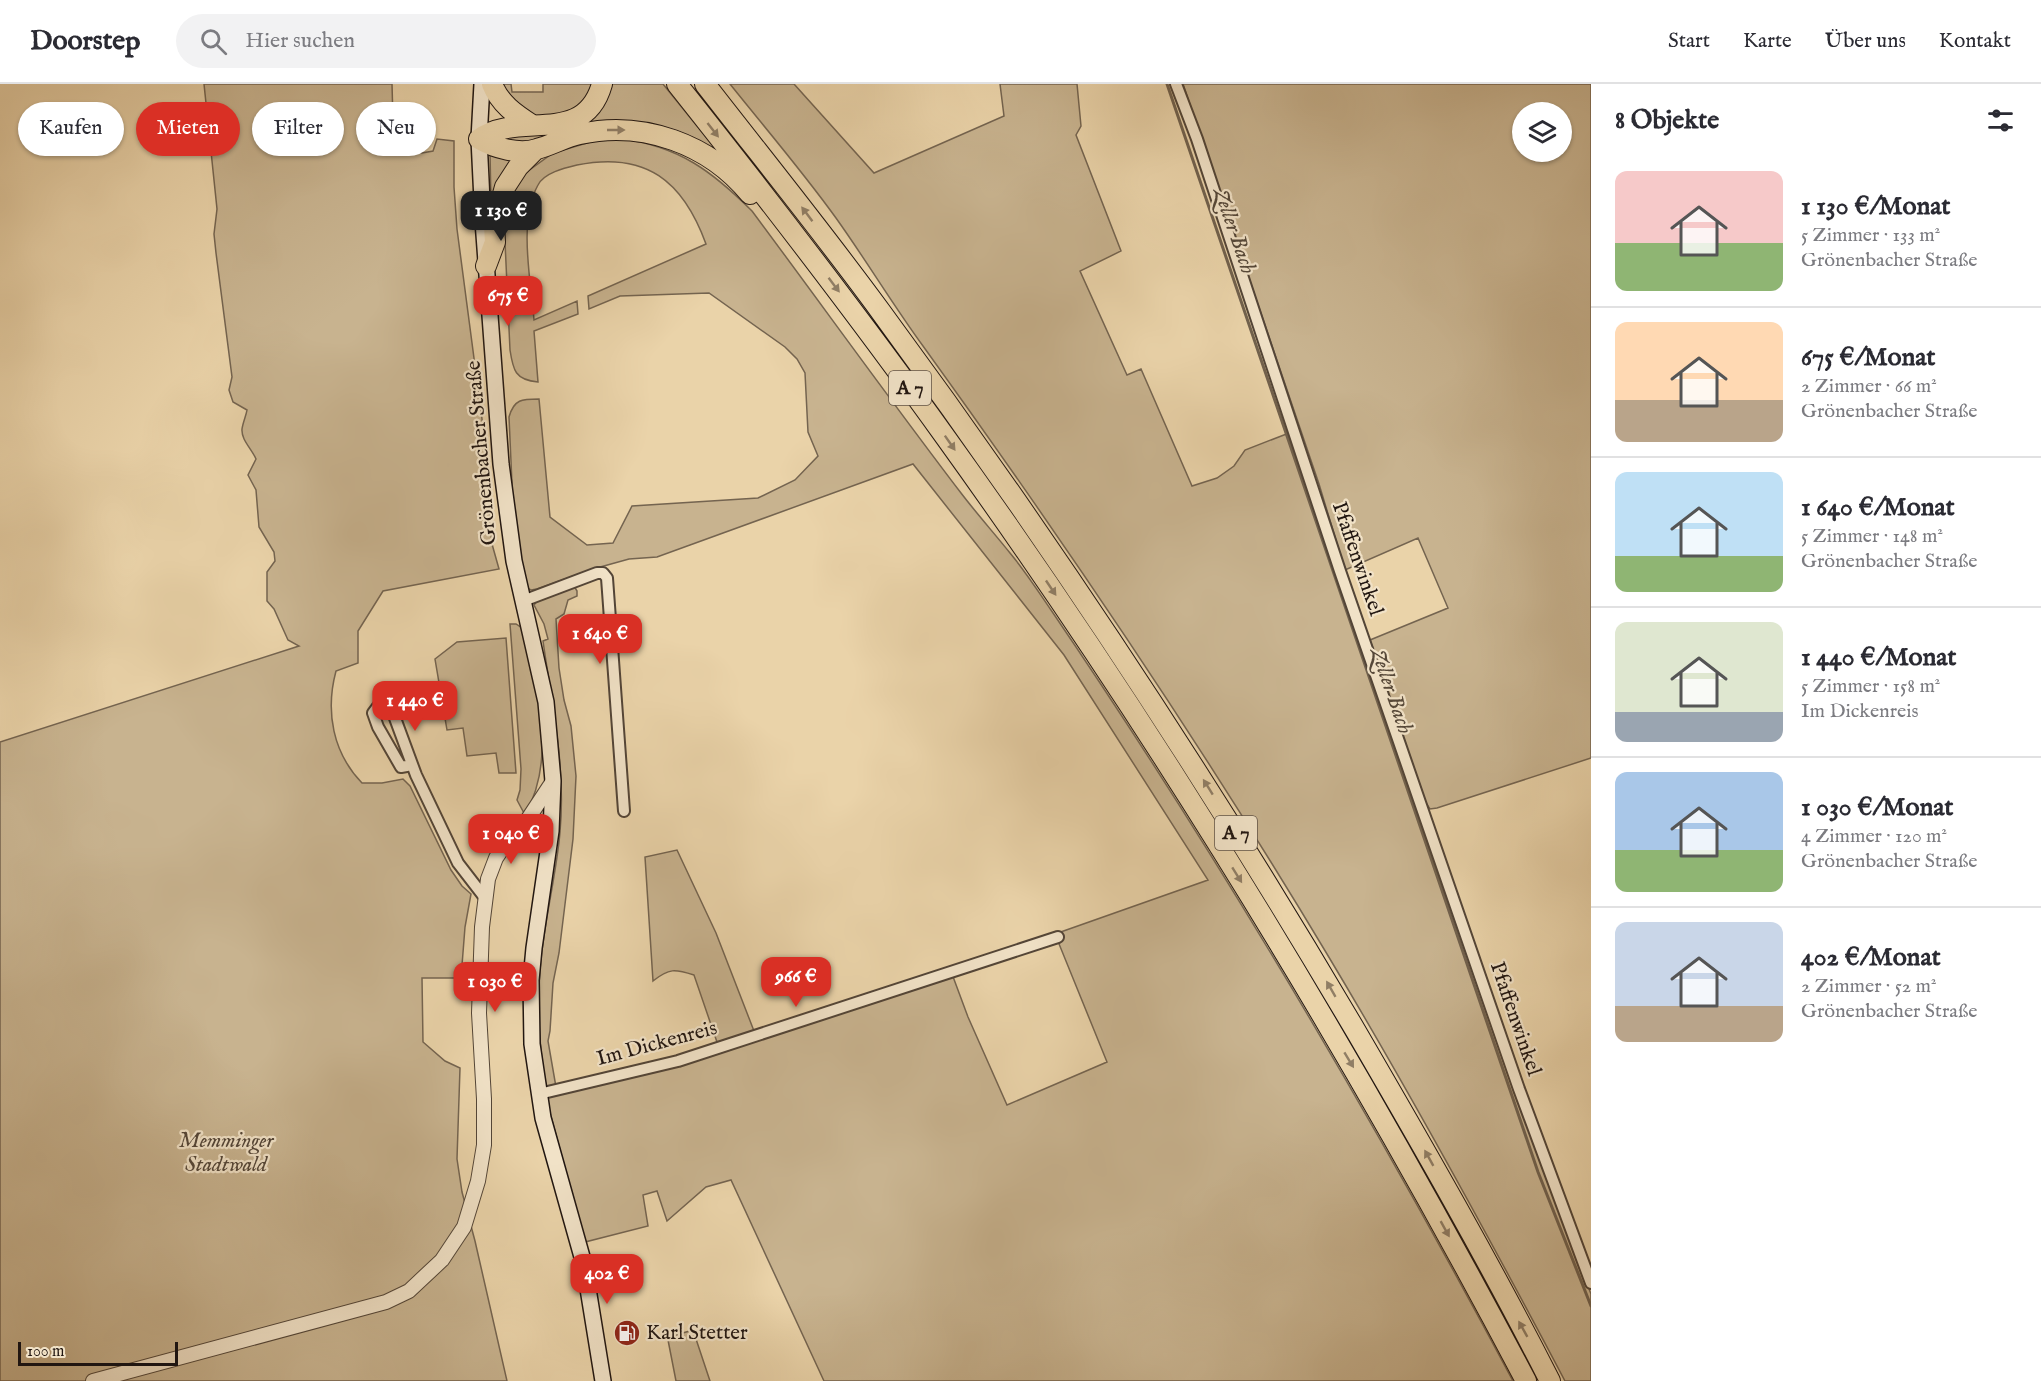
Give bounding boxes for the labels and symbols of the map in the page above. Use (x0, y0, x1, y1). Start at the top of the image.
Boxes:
one-way arrow (707, 122, 720, 138)
one-way arrow (607, 125, 626, 135)
water label: Zeller Bach (1206, 182, 1262, 278)
pin: 1 130 € (446, 191, 556, 242)
one-way arrow (801, 206, 813, 221)
pin: 675 € (466, 276, 550, 327)
one-way arrow (828, 278, 840, 293)
street label: Grönenbacher Straße (460, 359, 504, 546)
road number: A 7 (889, 371, 931, 405)
one-way arrow (944, 434, 956, 450)
street label: Pfaffenwinkel (1325, 498, 1389, 620)
one-way arrow (1045, 580, 1057, 596)
pin: 1 640 € (545, 614, 655, 665)
water label: Zeller Bach (1363, 642, 1419, 738)
pin: 1 440 € (360, 681, 470, 732)
one-way arrow (1202, 779, 1213, 795)
pin: 1 040 € (456, 814, 566, 865)
road number: A 7 (1215, 816, 1257, 850)
one-way arrow (1232, 867, 1243, 883)
pin: 966 € (754, 957, 838, 1008)
street label: Pfaffenwinkel (1483, 958, 1547, 1080)
pin: 1 030 € (440, 962, 550, 1013)
one-way arrow (1326, 981, 1337, 997)
street label: Im Dickenreis (594, 1015, 720, 1073)
one-way arrow (1343, 1052, 1354, 1068)
park label: Memminger Stadtwald (179, 1128, 274, 1179)
one-way arrow (1424, 1149, 1434, 1166)
one-way arrow (1440, 1221, 1450, 1238)
pin: 402 € (565, 1254, 649, 1305)
fuel station icon: Karl Stetter (612, 1318, 642, 1348)
place label: Karl Stetter (646, 1320, 748, 1347)
one-way arrow (1518, 1320, 1528, 1337)
scale bar (18, 1339, 178, 1366)

